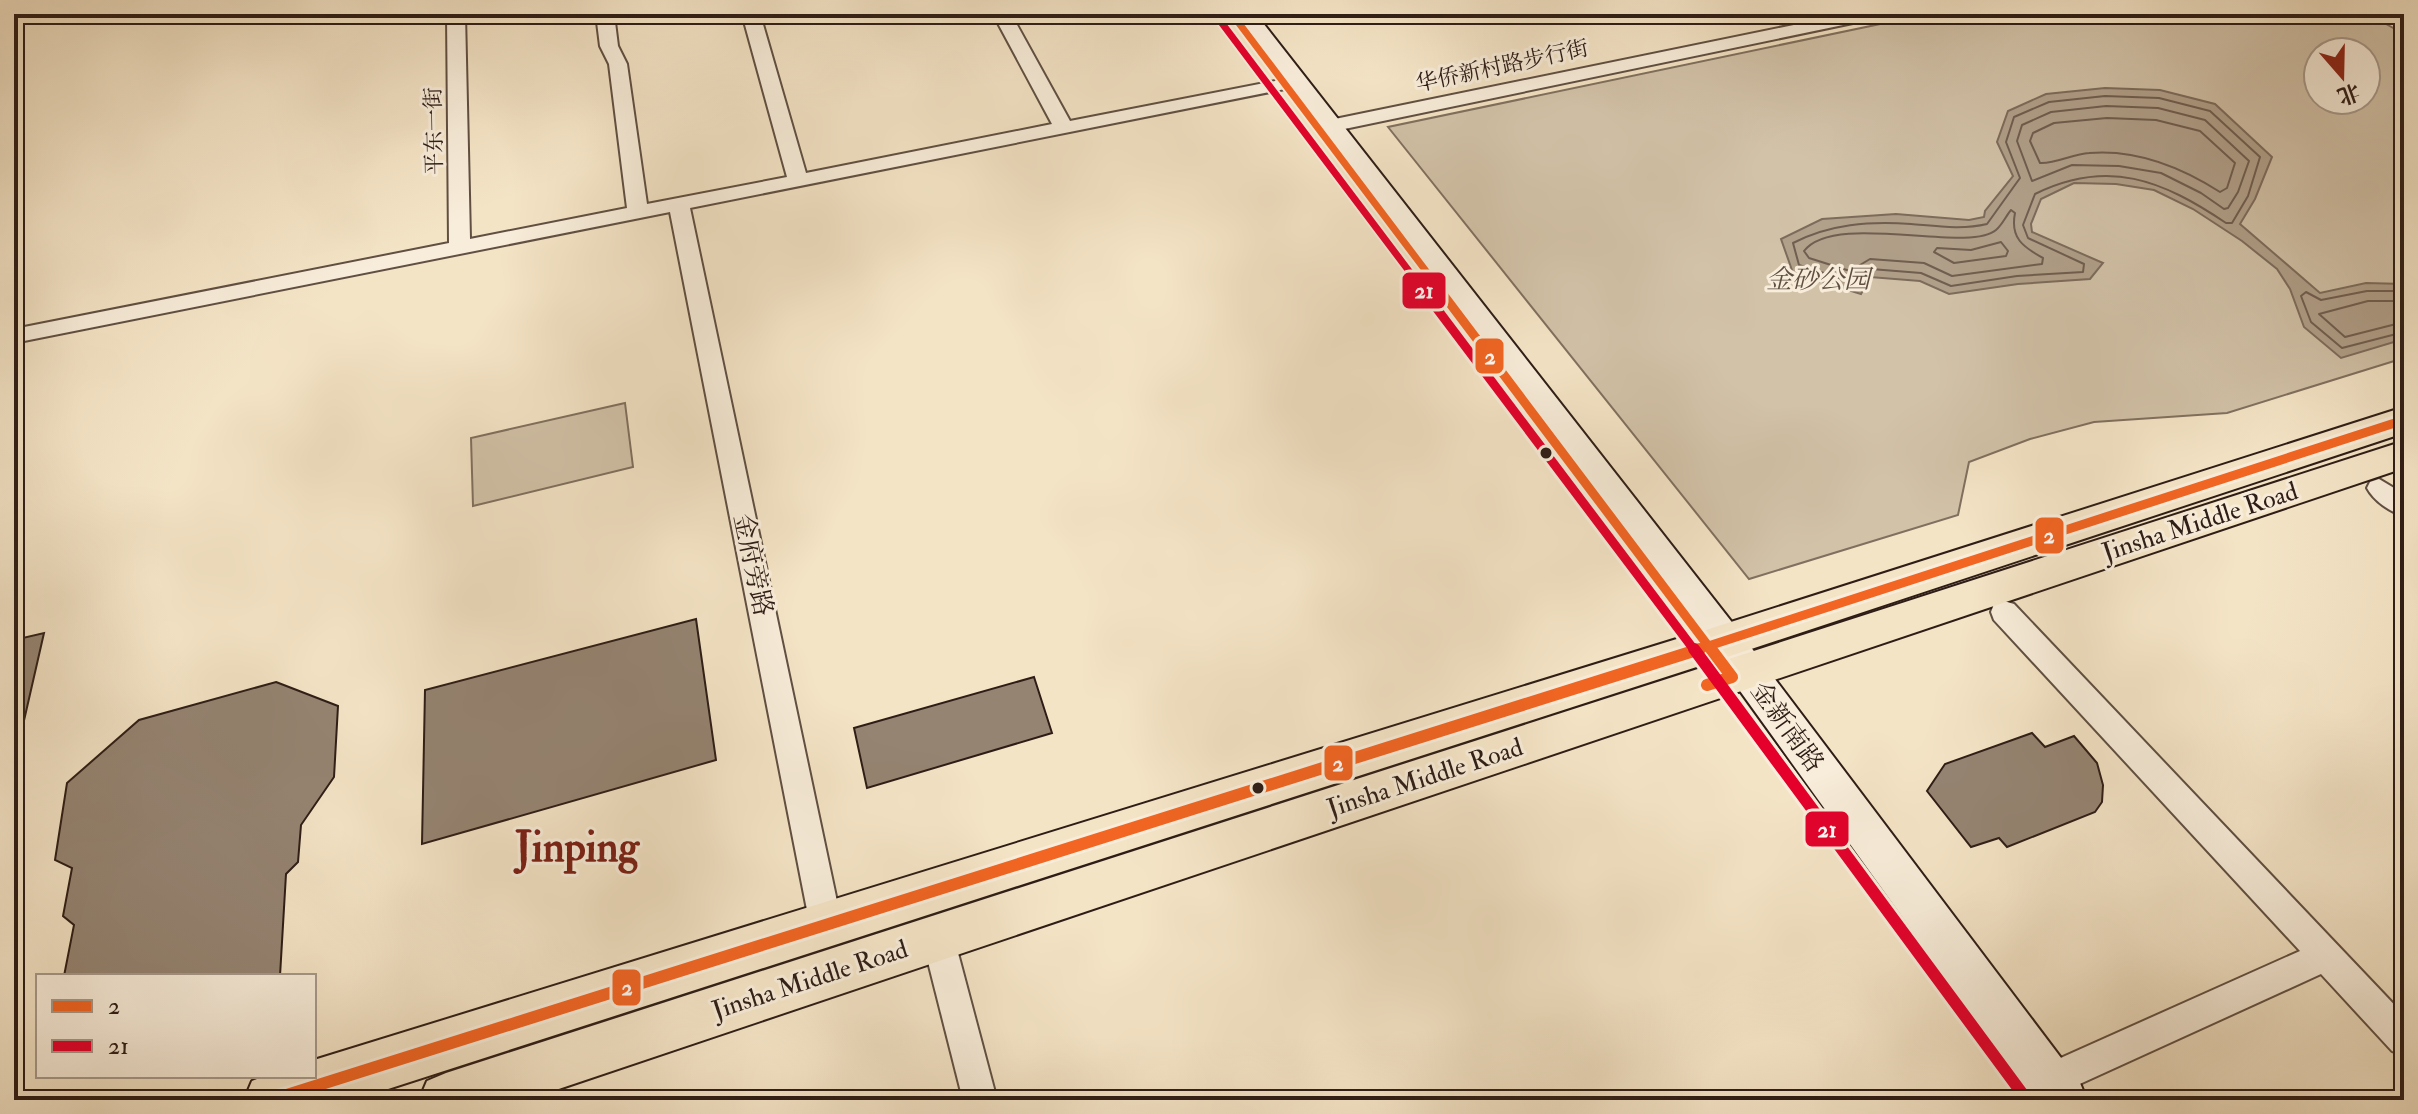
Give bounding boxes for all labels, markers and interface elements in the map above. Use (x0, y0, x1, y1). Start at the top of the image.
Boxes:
street label: 华侨新村路步行街 (1413, 34, 1591, 98)
north arrow (2302, 36, 2382, 116)
text: 北 (2333, 77, 2364, 111)
street label: 平东一街 (419, 87, 449, 175)
park label: 金砂公园 (1766, 264, 1874, 296)
line badge: 21 (1401, 271, 1447, 310)
text: 21 (1414, 277, 1434, 305)
line badge: 2 (1474, 337, 1505, 375)
text: 2 (1484, 343, 1496, 371)
unlabelled marker (1538, 445, 1554, 461)
street label: Jinsha Middle Road (2097, 475, 2302, 569)
street label: 金府旁路 (727, 511, 779, 619)
line badge: 2 (2034, 516, 2065, 555)
text: 2 (2043, 522, 2055, 550)
street label: 金新南路 (1743, 676, 1831, 778)
street label: Jinsha Middle Road (1322, 731, 1527, 825)
line badge: 2 (1323, 744, 1354, 782)
text: 2 (1332, 750, 1344, 778)
unlabelled marker (1250, 780, 1266, 796)
line badge: 21 (1804, 810, 1850, 848)
text: 21 (1817, 816, 1837, 844)
district label: Jinping (513, 822, 640, 874)
street label: Jinsha Middle Road (707, 933, 912, 1027)
line badge: 2 (611, 968, 642, 1007)
legend (36, 974, 316, 1078)
text: 2 (621, 974, 633, 1002)
text: 2 (108, 991, 120, 1022)
text: 21 (108, 1031, 129, 1062)

